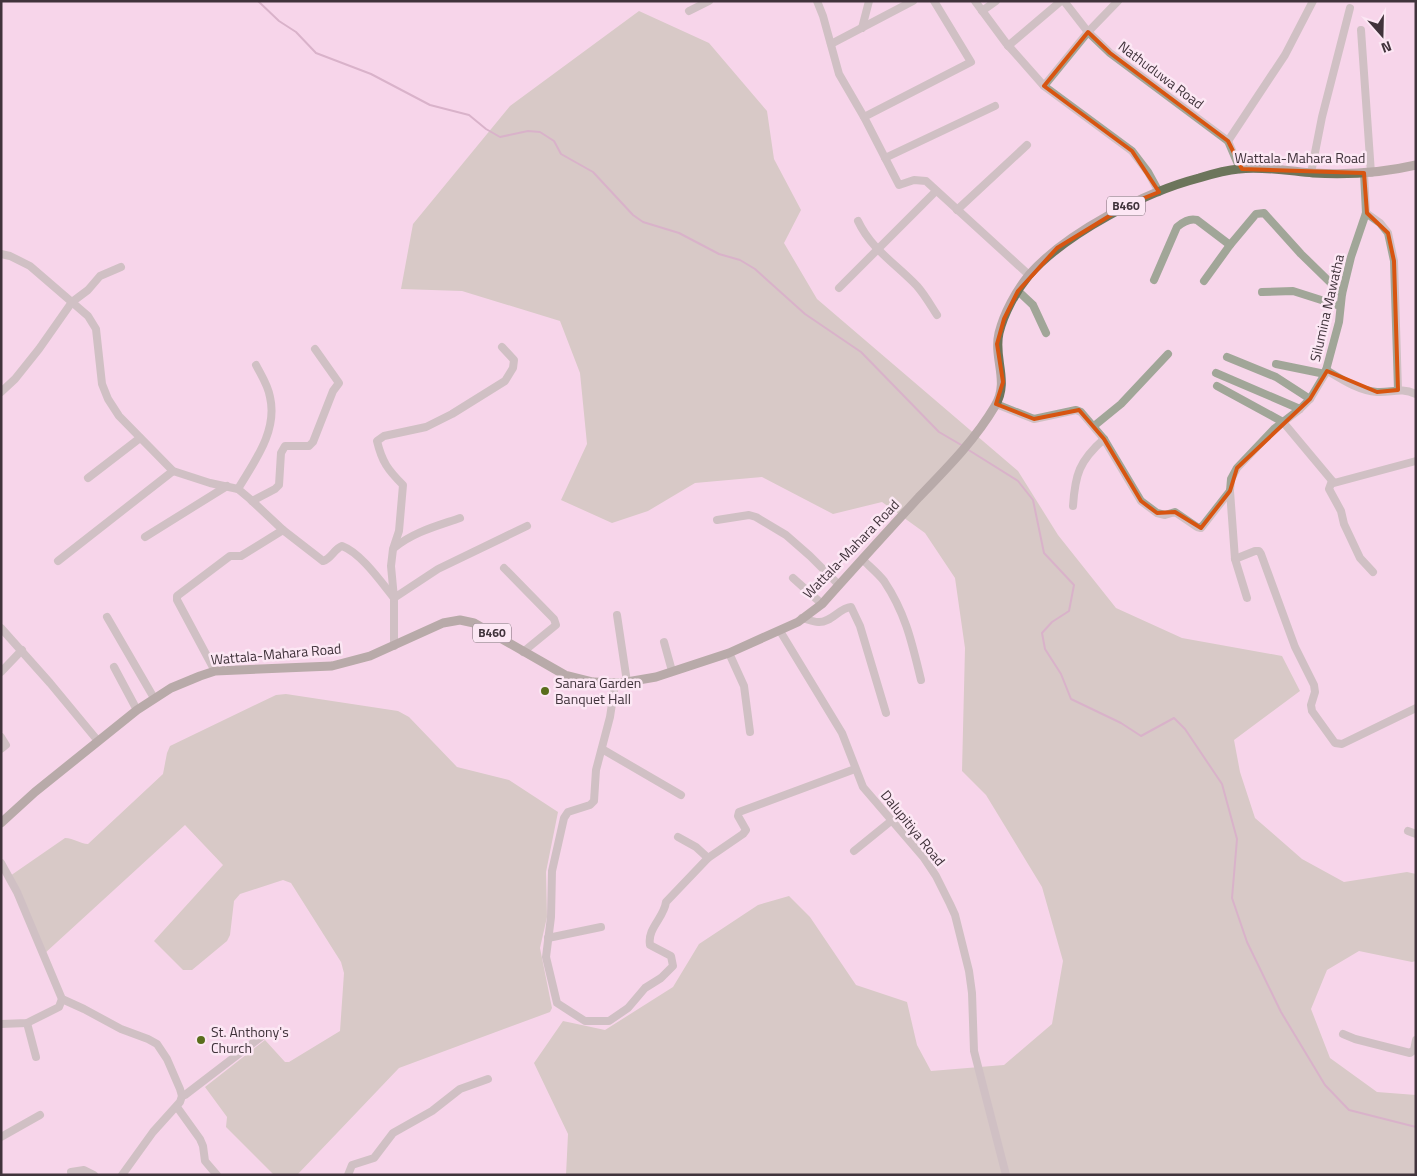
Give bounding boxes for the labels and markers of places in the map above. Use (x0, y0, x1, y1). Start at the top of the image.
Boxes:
place label: Sanara Garden Banquet Hall (555, 672, 641, 709)
marker: Sanara Garden Banquet Hall (539, 685, 551, 697)
place label: St. Anthony's Church (211, 1021, 289, 1058)
marker: St. Anthony's Church (195, 1034, 207, 1046)

